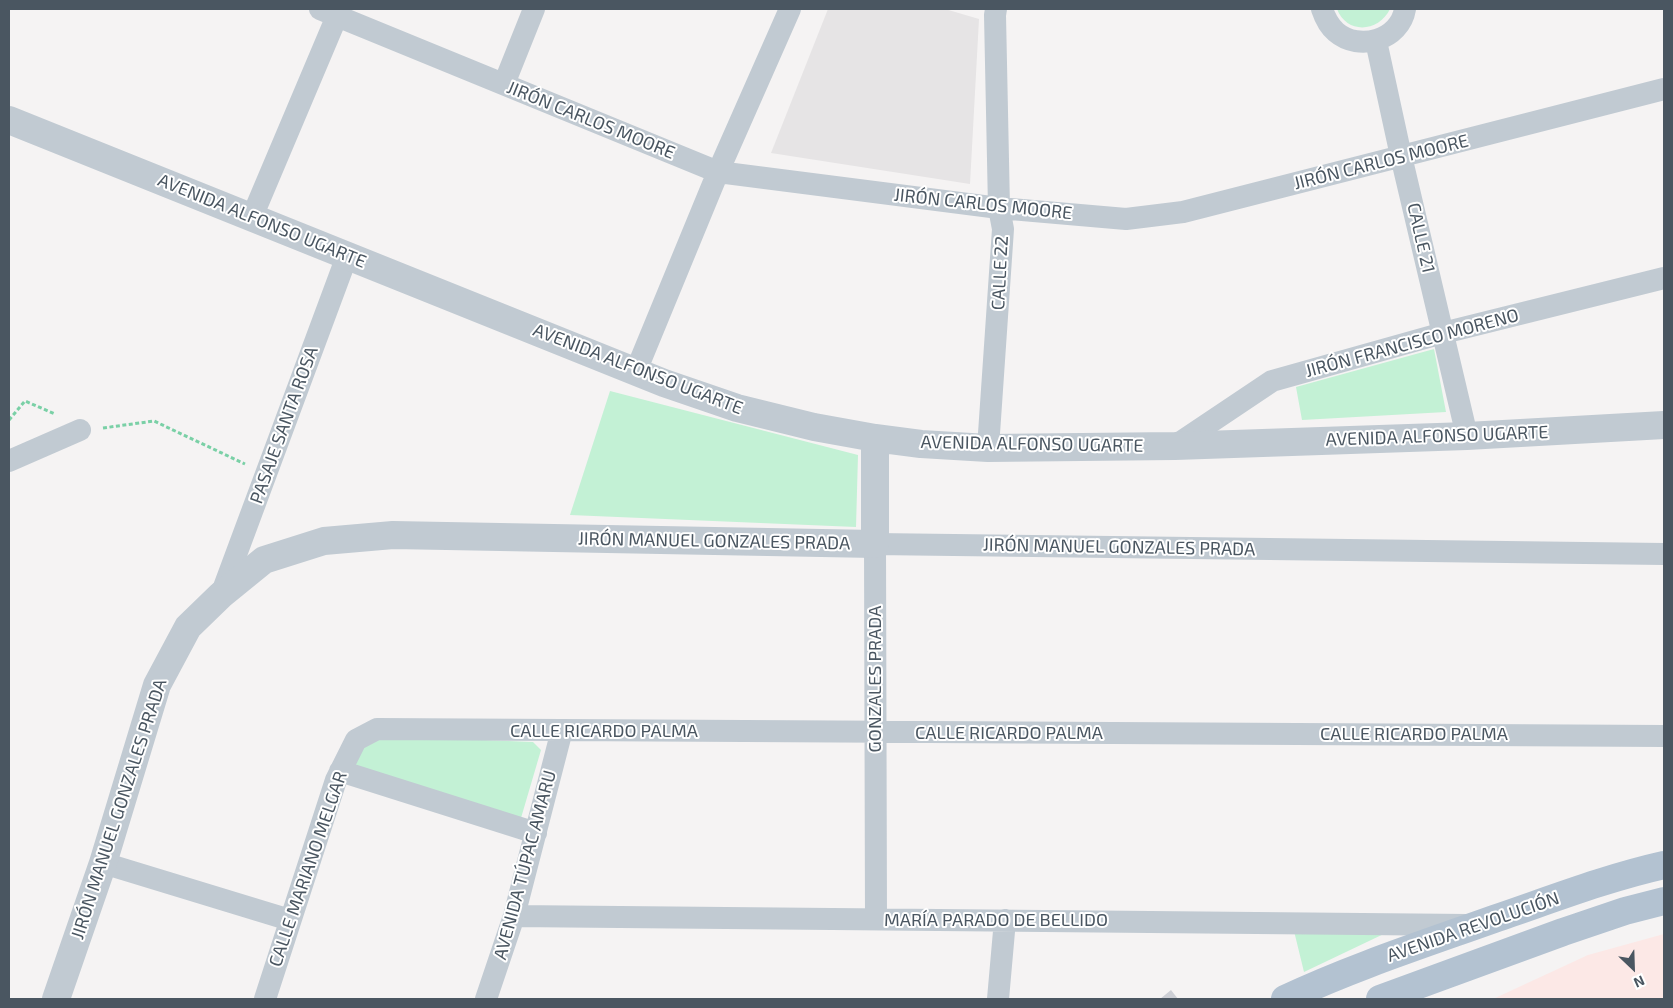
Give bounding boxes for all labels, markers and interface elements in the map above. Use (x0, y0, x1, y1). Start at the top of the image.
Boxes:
street label: JIRÓN CARLOS MOORE (504, 76, 678, 164)
street label: JIRÓN CARLOS MOORE (1291, 130, 1471, 194)
street label: AVENIDA ALFONSO UGARTE (155, 169, 369, 273)
street label: JIRÓN CARLOS MOORE (893, 184, 1073, 224)
street label: CALLE 21 (1402, 201, 1440, 275)
street label: CALLE 22 (987, 235, 1013, 311)
street label: JIRÓN FRANCISCO MORENO (1303, 304, 1521, 382)
street label: AVENIDA ALFONSO UGARTE (530, 319, 746, 419)
street label: PASAJE SANTA ROSA (246, 343, 322, 507)
street label: AVENIDA ALFONSO UGARTE (1325, 421, 1549, 451)
street label: AVENIDA ALFONSO UGARTE (920, 431, 1144, 457)
street label: JIRÓN MANUEL GONZALES PRADA (578, 528, 850, 554)
street label: JIRÓN MANUEL GONZALES PRADA (983, 534, 1255, 560)
street label: GONZALES PRADA (864, 606, 886, 752)
street label: JIRÓN MANUEL GONZALES PRADA (67, 676, 171, 942)
street label: CALLE RICARDO PALMA (510, 720, 698, 742)
street label: CALLE RICARDO PALMA (915, 722, 1103, 744)
street label: CALLE RICARDO PALMA (1320, 723, 1508, 745)
street label: CALLE MARIANO MELGAR (264, 768, 352, 970)
street label: AVENIDA TÚPAC AMARU (489, 768, 561, 962)
street label: AVENIDA REVOLUCIÓN (1384, 887, 1562, 967)
street label: MARÍA PARADO DE BELLIDO (884, 909, 1108, 931)
north arrow (1608, 943, 1658, 993)
text: N (1631, 972, 1647, 992)

